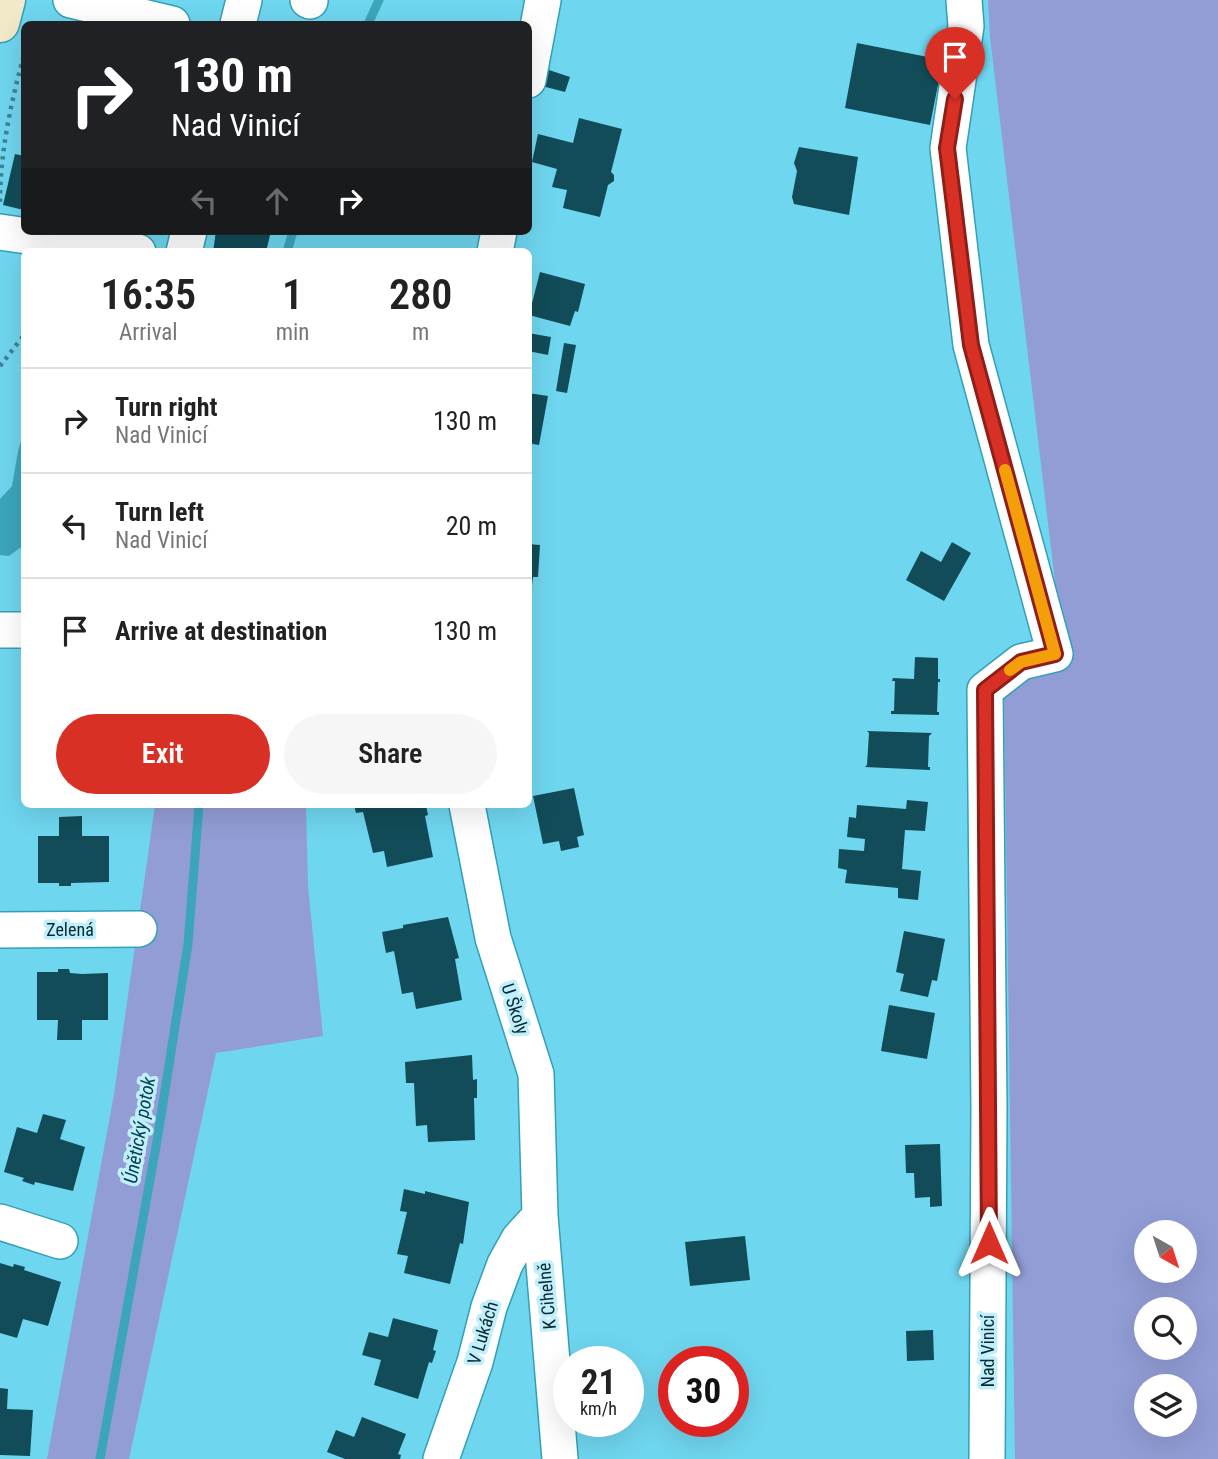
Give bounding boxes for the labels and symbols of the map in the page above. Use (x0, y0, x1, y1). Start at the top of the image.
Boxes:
pin (925, 27, 985, 99)
street label: Zelená (46, 919, 94, 940)
street label: U Školy (497, 981, 534, 1037)
water label: Únětický potok (119, 1074, 160, 1185)
position arrow (952, 1206, 1026, 1280)
north arrow (1134, 1220, 1197, 1283)
street label: K Cihelně (533, 1262, 560, 1330)
street label: V Lukách (463, 1299, 502, 1367)
street label: Nad Vinicí (977, 1314, 998, 1387)
speed limit sign: 30 (658, 1346, 749, 1437)

